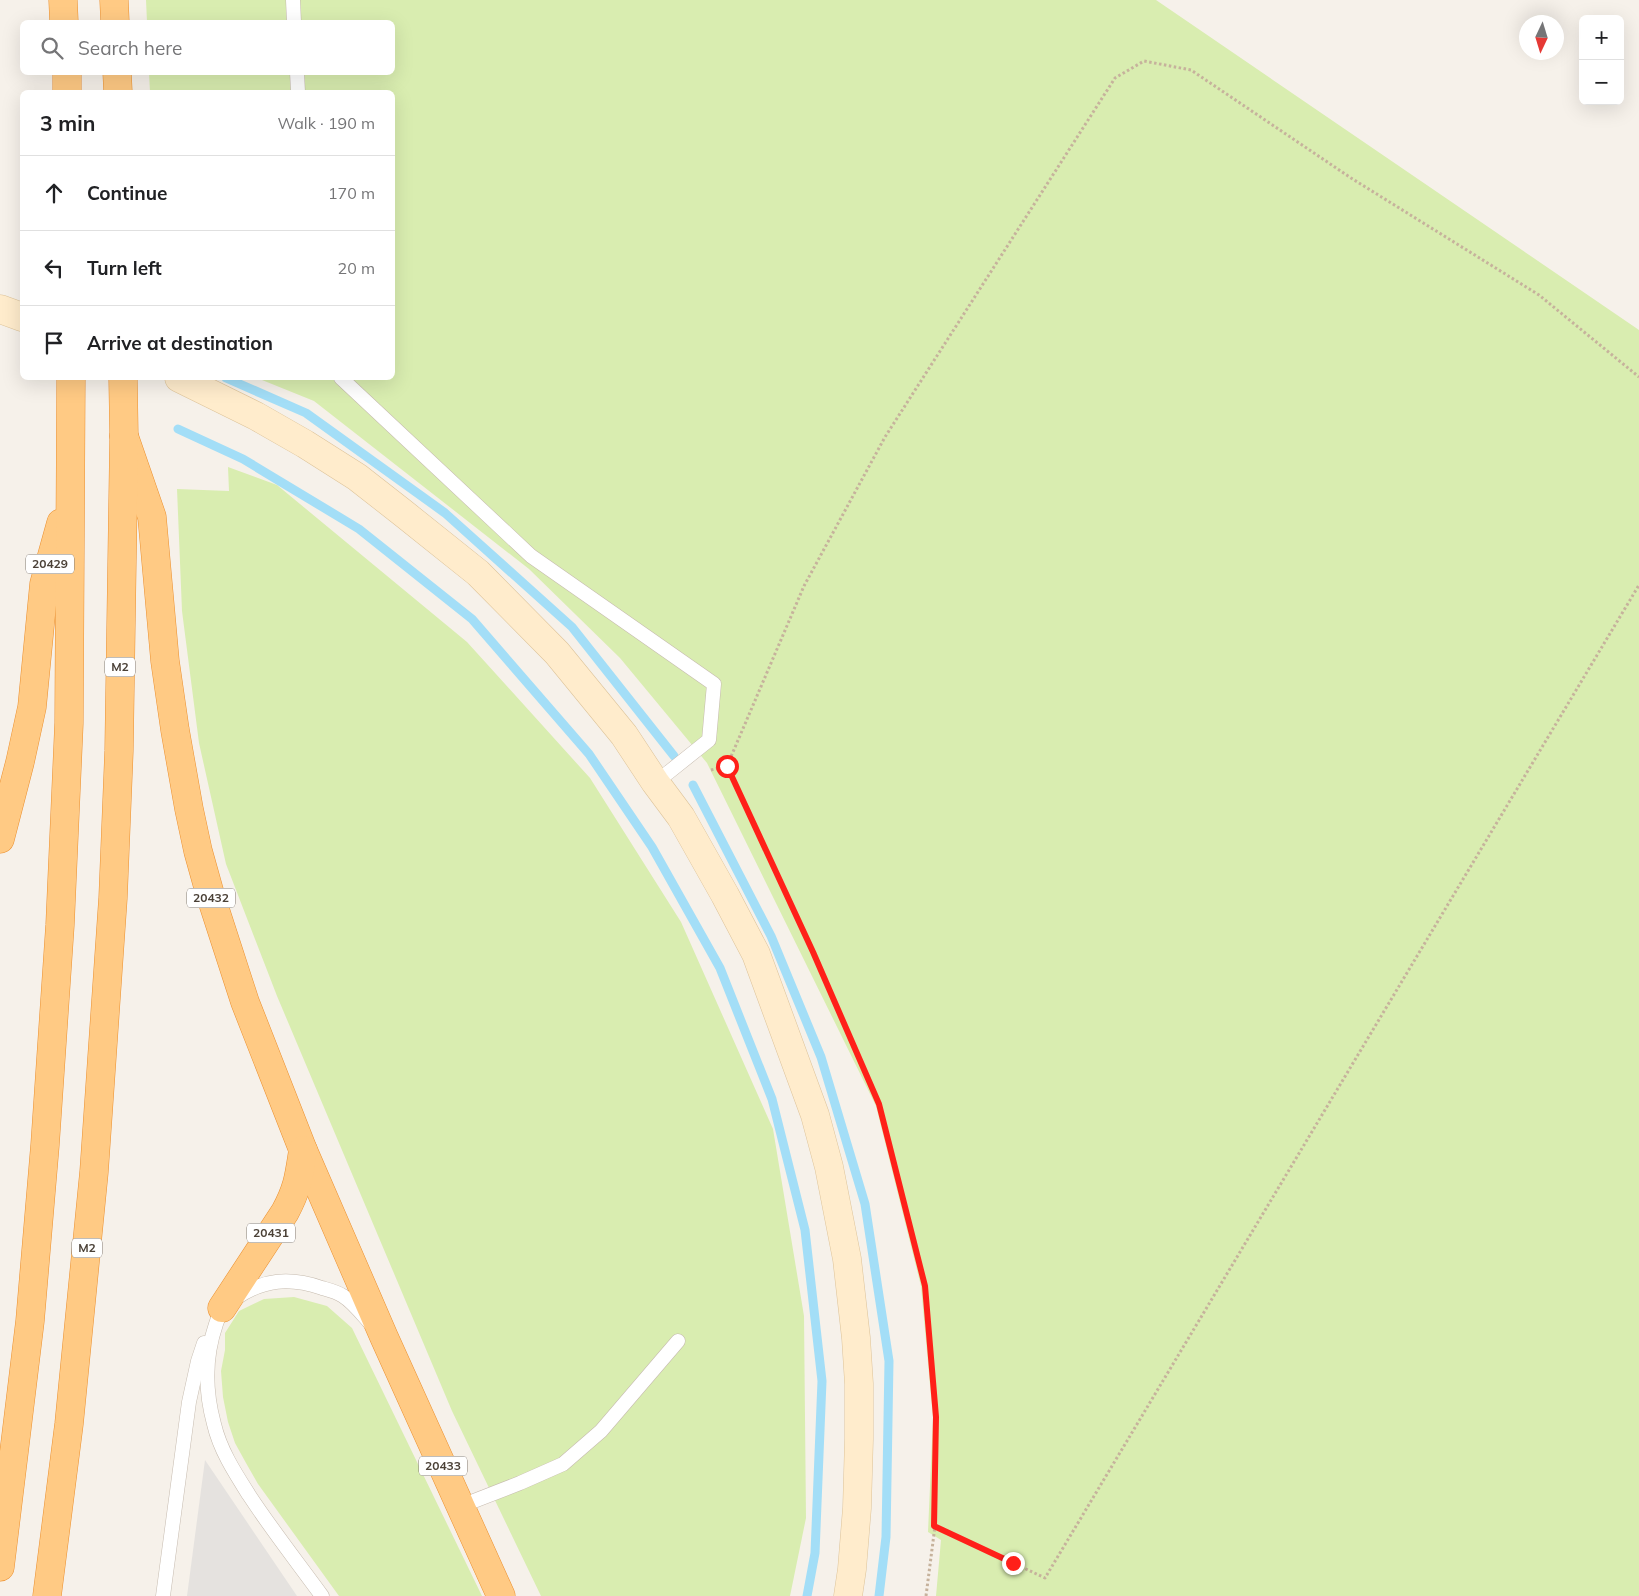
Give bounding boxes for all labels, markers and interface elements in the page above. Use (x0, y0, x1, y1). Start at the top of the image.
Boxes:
north arrow (1519, 15, 1564, 60)
map controls (1579, 15, 1624, 105)
button: + (1579, 15, 1624, 60)
search box (20, 20, 395, 75)
icon: search (38, 34, 66, 62)
text: Search here (78, 36, 182, 60)
button: − (1579, 60, 1624, 105)
text: 3 min (40, 110, 95, 136)
text: Walk · 190 m (277, 113, 375, 133)
icon: ahead (40, 179, 68, 207)
text: Continue (87, 181, 167, 205)
text: 170 m (328, 183, 375, 203)
icon: left (40, 254, 68, 282)
text: Turn left (87, 256, 162, 280)
text: 20 m (338, 258, 375, 278)
icon: arrive (40, 329, 68, 357)
text: Arrive at destination (87, 331, 273, 355)
road number: 20429 (26, 554, 74, 574)
road number: M2 (105, 658, 135, 676)
route start (716, 755, 739, 778)
road number: 20432 (187, 888, 235, 908)
road number: 20431 (247, 1224, 295, 1242)
road number: M2 (72, 1238, 102, 1258)
road number: 20433 (419, 1456, 467, 1475)
route end (1002, 1552, 1025, 1575)

